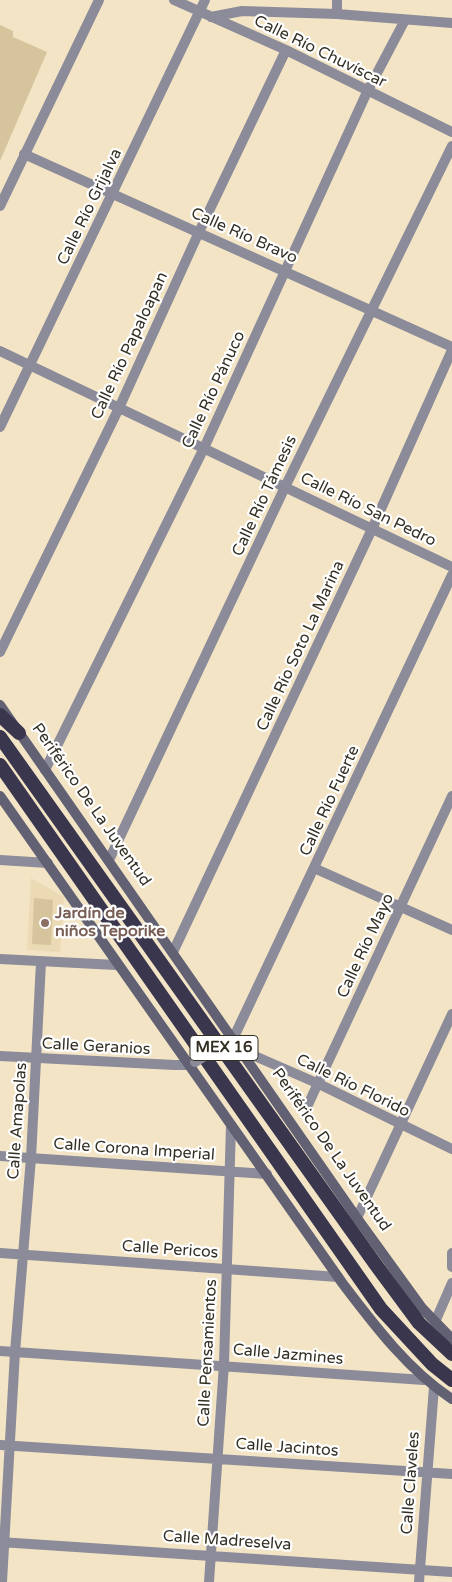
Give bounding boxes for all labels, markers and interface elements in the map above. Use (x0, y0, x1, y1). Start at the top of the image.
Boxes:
street label: Calle Río Chuvíscar (251, 12, 389, 92)
street label: Calle Río Grijalva (53, 146, 127, 268)
street label: Calle Río Bravo (188, 204, 300, 268)
street label: Calle Río Papaloapan (87, 269, 173, 423)
street label: Calle Río Pánuco (178, 328, 250, 452)
street label: Calle Río Támesis (229, 433, 301, 559)
street label: Calle Río San Pedro (297, 469, 439, 551)
street label: Calle Río Soto La Marina (253, 558, 349, 734)
street label: Periférico De La Juventud (27, 720, 155, 890)
street label: Calle Río Fuerte (296, 743, 364, 859)
street label: Calle Río Mayo (333, 891, 399, 1001)
place label: Jardín de niños Teporike (55, 904, 165, 942)
marker: Jardín de niños Teporike (39, 917, 51, 929)
street label: Calle Geranios (41, 1035, 151, 1059)
road number: MEX 16 (190, 1036, 258, 1060)
street label: Calle Río Florido (293, 1050, 413, 1122)
street label: Calle Amapolas (4, 1062, 32, 1180)
street label: Periférico De La Juventud (267, 1065, 395, 1235)
street label: Calle Corona Imperial (53, 1135, 215, 1165)
street label: Calle Pericos (121, 1237, 219, 1263)
street label: Calle Pensamientos (195, 1279, 221, 1427)
street label: Calle Jazmines (232, 1341, 344, 1369)
street label: Calle Claveles (398, 1431, 424, 1535)
street label: Calle Jacintos (235, 1435, 339, 1461)
street label: Calle Madreselva (162, 1527, 292, 1555)

